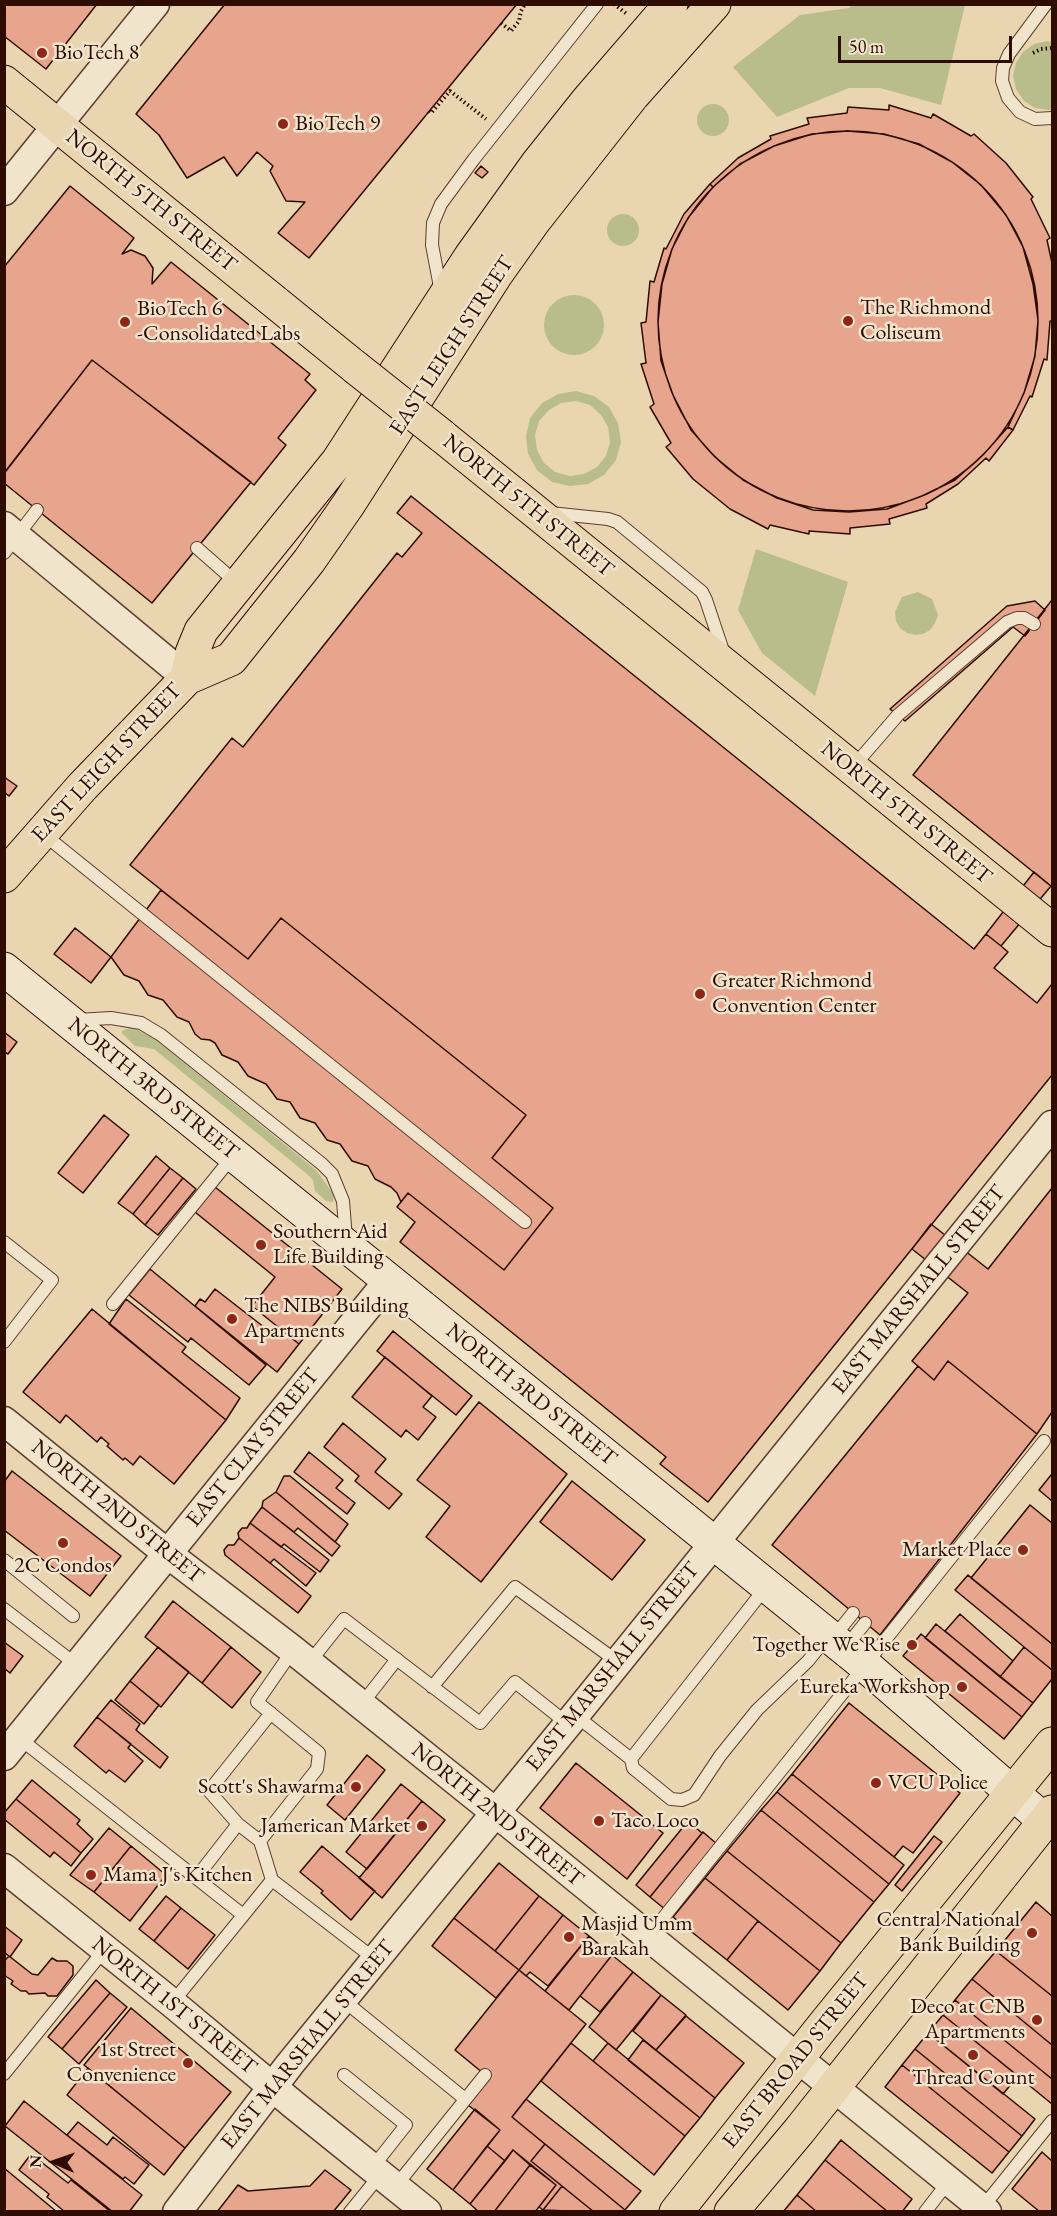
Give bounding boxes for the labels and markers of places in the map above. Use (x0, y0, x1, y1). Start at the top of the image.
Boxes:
place label: BioTech 8 (54, 40, 139, 66)
marker: BioTech 8 (35, 46, 49, 60)
place label: BioTech 9 (295, 111, 380, 137)
marker: BioTech 9 (276, 117, 290, 131)
place label: The Richmond Coliseum (860, 295, 991, 346)
place label: BioTech 6 -Consolidated Labs (137, 296, 300, 348)
marker: The Richmond Coliseum (841, 314, 855, 328)
marker: BioTech 6 -Consolidated Labs (118, 315, 132, 329)
place label: Greater Richmond Convention Center (712, 968, 877, 1020)
marker: Greater Richmond Convention Center (693, 987, 707, 1001)
place label: Southern Aid Life Building (273, 1219, 388, 1270)
marker: Southern Aid Life Building (254, 1238, 268, 1252)
place label: The NIBS Building Apartments (244, 1293, 408, 1344)
marker: The NIBS Building Apartments (225, 1312, 239, 1326)
marker: 2C Condos (56, 1536, 70, 1550)
place label: Market Place (902, 1537, 1011, 1563)
marker: Market Place (1016, 1543, 1030, 1557)
place label: 2C Condos (14, 1553, 112, 1579)
place label: Together We Rise (752, 1632, 900, 1658)
marker: Together We Rise (905, 1638, 919, 1652)
place label: Eureka Workshop (799, 1674, 950, 1700)
marker: Eureka Workshop (955, 1680, 969, 1694)
place label: VCU Police (888, 1770, 988, 1796)
place label: Scott's Shawarma (198, 1774, 344, 1800)
marker: VCU Police (869, 1776, 883, 1790)
marker: Scott's Shawarma (349, 1780, 363, 1794)
place label: Taco Loco (611, 1808, 699, 1834)
place label: Jamerican Market (261, 1813, 410, 1839)
marker: Taco Loco (592, 1814, 606, 1828)
marker: Jamerican Market (415, 1819, 429, 1833)
place label: Mama J's Kitchen (103, 1862, 253, 1888)
marker: Mama J's Kitchen (84, 1868, 98, 1882)
place label: Central National Bank Building (876, 1907, 1020, 1958)
place label: Masjid Umm Barakah (581, 1911, 693, 1963)
marker: Central National Bank Building (1025, 1926, 1039, 1940)
marker: Masjid Umm Barakah (562, 1930, 576, 1944)
place label: Deco at CNB Apartments (910, 1994, 1025, 2046)
marker: Deco at CNB Apartments (1030, 2013, 1044, 2027)
place label: 1st Street Convenience (66, 2037, 176, 2088)
marker: Thread Count (966, 2048, 980, 2062)
marker: 1st Street Convenience (181, 2056, 195, 2070)
place label: Thread Count (912, 2065, 1034, 2091)

